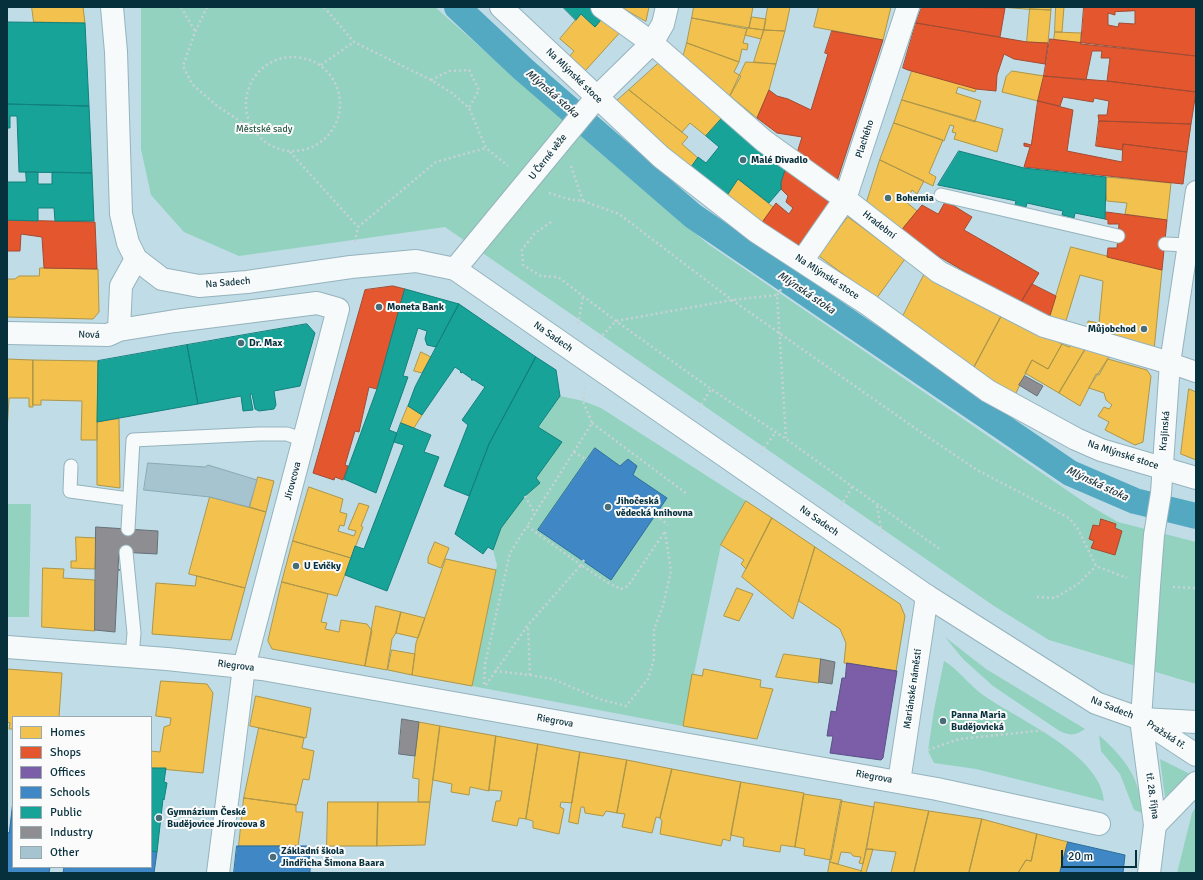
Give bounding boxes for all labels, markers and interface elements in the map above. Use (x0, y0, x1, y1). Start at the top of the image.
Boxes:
street label: Na Mlýnské stoce (543, 46, 605, 106)
water label: Mlýnská stoka (522, 67, 582, 121)
street label: Plachého (853, 118, 877, 160)
park label: Městské sady (236, 123, 292, 135)
street label: U Černé věže (526, 132, 570, 182)
place label: Malé Divadlo (751, 154, 808, 166)
marker: Malé Divadlo (738, 155, 748, 165)
place label: Bohemia (896, 192, 934, 204)
marker: Bohemia (883, 193, 893, 203)
street label: Hradební (860, 208, 898, 242)
street label: Na Mlýnské stoce (793, 252, 861, 302)
water label: Mlýnská stoka (775, 269, 837, 317)
street label: Na Sadech (205, 275, 251, 291)
place label: Moneta Bank (387, 301, 444, 313)
marker: Moneta Bank (374, 302, 384, 312)
street label: Na Sadech (531, 319, 575, 355)
place label: Můjobchod (1088, 323, 1136, 335)
marker: Můjobchod (1139, 324, 1149, 334)
street label: Nová (78, 329, 100, 341)
place label: Dr. Max (249, 337, 282, 349)
marker: Dr. Max (236, 338, 246, 348)
street label: Krajinská (1157, 411, 1173, 451)
street label: Na Mlýnské stoce (1086, 438, 1160, 472)
street label: Jírovcova (282, 460, 304, 502)
water label: Mlýnská stoka (1064, 464, 1130, 504)
place label: Jihočeská vědecká knihovna (616, 495, 693, 518)
marker: Jihočeská vědecká knihovna (603, 502, 613, 512)
street label: Na Sadech (797, 503, 841, 539)
place label: U Evičky (304, 560, 341, 572)
marker: U Evičky (291, 561, 301, 571)
street label: Mariánské náměstí (901, 648, 925, 730)
street label: Riegrova (217, 658, 255, 674)
street label: Na Sadech (1089, 694, 1135, 722)
place label: Panna Maria Budějovická (951, 709, 1006, 732)
street label: Riegrova (536, 712, 574, 730)
legend (12, 716, 152, 868)
marker: Panna Maria Budějovická (938, 716, 948, 726)
street label: Pražská tř. (1144, 718, 1188, 752)
text: Homes (50, 725, 85, 740)
text: Shops (50, 745, 81, 760)
text: Offices (50, 765, 85, 780)
street label: Riegrova (855, 768, 893, 786)
street label: tř. 28. října (1143, 772, 1161, 820)
text: Schools (50, 785, 90, 800)
text: Public (50, 805, 82, 820)
place label: Gymnázium České Budějovice Jírovcova 8 (167, 806, 265, 830)
marker: Gymnázium České Budějovice Jírovcova 8 (154, 813, 164, 823)
text: Industry (50, 825, 93, 840)
scale bar (1063, 842, 1139, 868)
text: Other (50, 845, 79, 860)
place label: Základní škola Jindřicha Šimona Baara (281, 845, 384, 868)
text: 20 m (1068, 849, 1093, 864)
marker: Základní škola Jindřicha Šimona Baara (268, 852, 278, 862)

